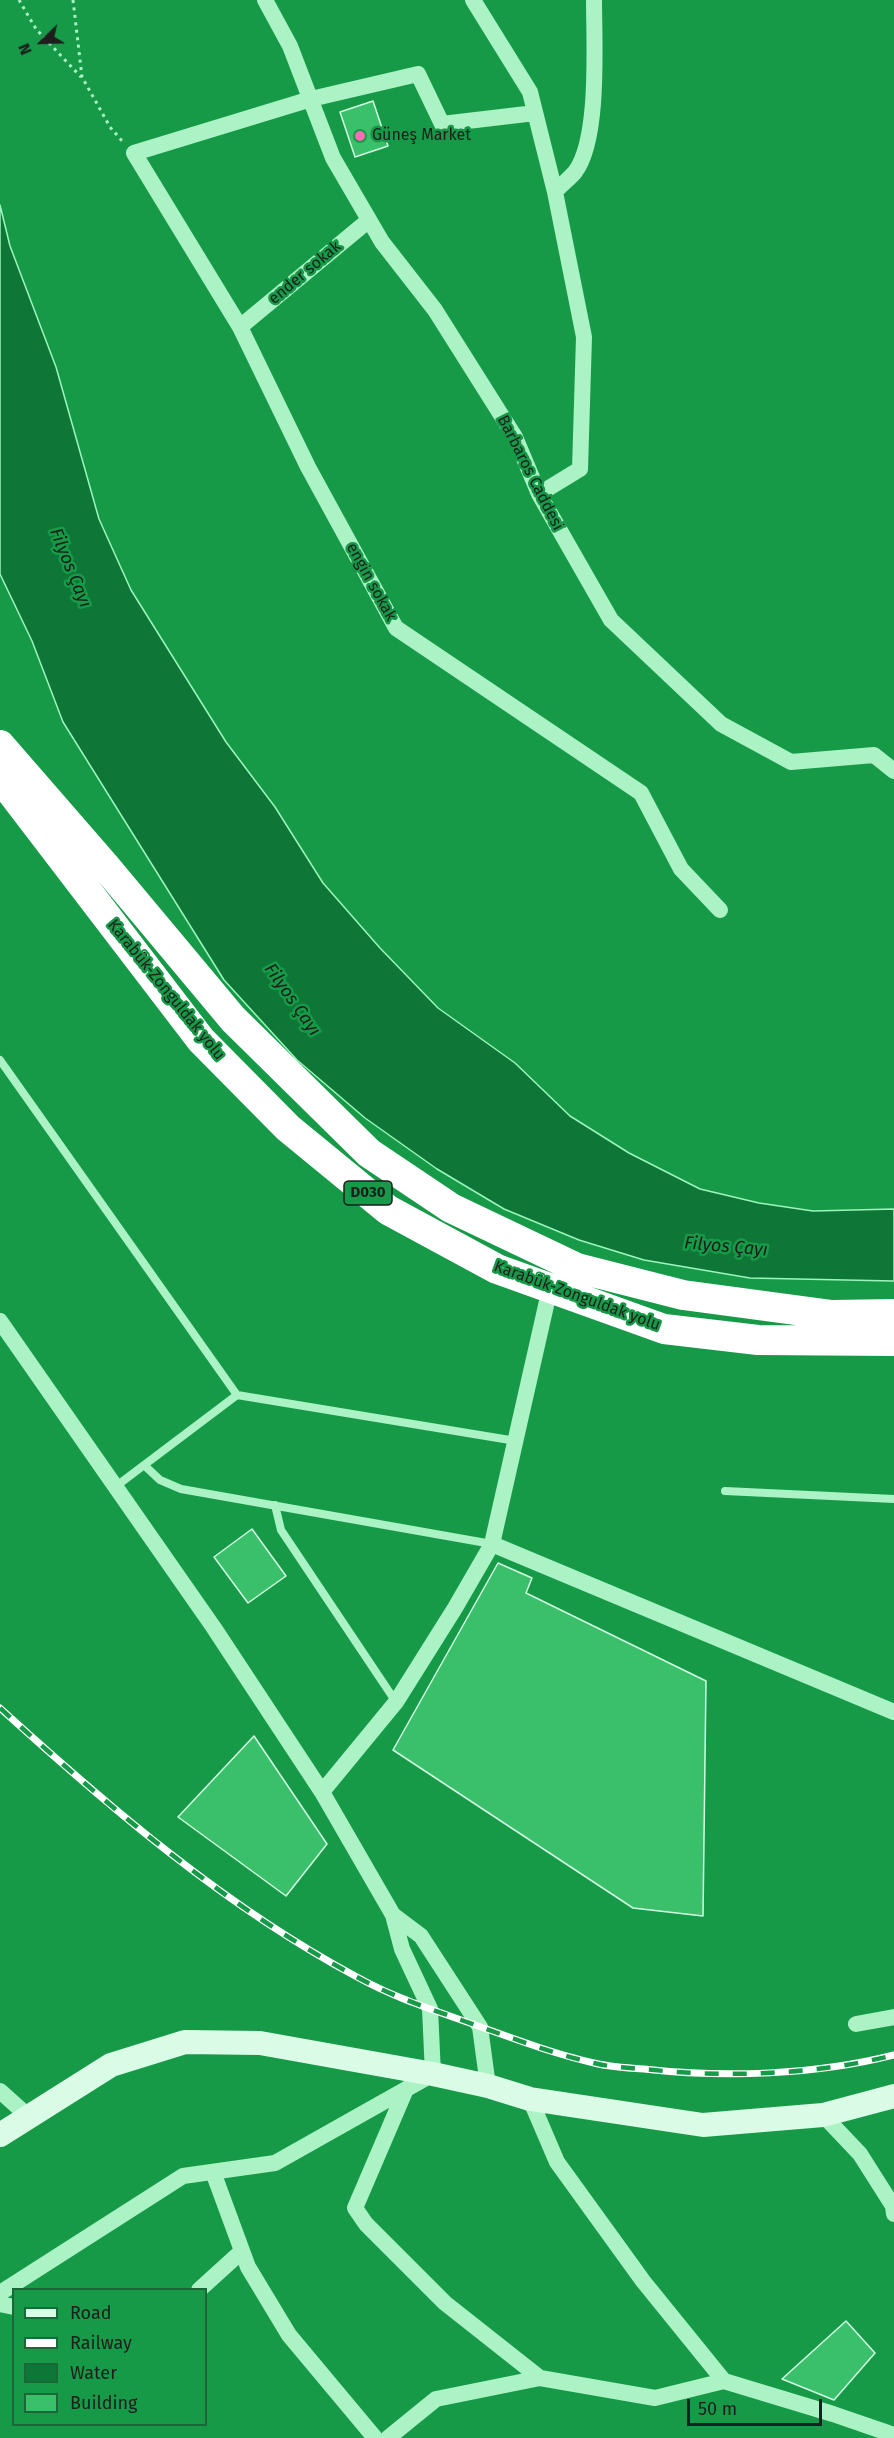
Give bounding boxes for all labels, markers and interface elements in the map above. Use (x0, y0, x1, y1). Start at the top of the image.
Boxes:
north arrow (12, 12, 72, 72)
text: N (14, 41, 36, 58)
place label: Güneş Market (372, 126, 471, 146)
marker: Güneş Market (353, 129, 367, 143)
street label: ender sokak (265, 237, 345, 309)
street label: Barbaros Caddesi (493, 412, 567, 534)
water label: Filyos Çayı (44, 525, 96, 611)
street label: engin sokak (342, 540, 400, 624)
street label: Karabük-Zonguldak yolu (103, 916, 229, 1064)
water label: Filyos Çayı (259, 960, 325, 1040)
road number: D030 (344, 1181, 392, 1205)
water label: Filyos Çayı (683, 1233, 769, 1261)
street label: Karabük-Zonguldak yolu (491, 1257, 663, 1335)
legend (12, 2288, 207, 2426)
text: Road (70, 2302, 112, 2324)
text: Railway (70, 2332, 132, 2354)
text: Water (70, 2362, 117, 2384)
scale bar (690, 2387, 825, 2425)
text: Building (70, 2392, 137, 2414)
text: 50 m (698, 2398, 737, 2420)

